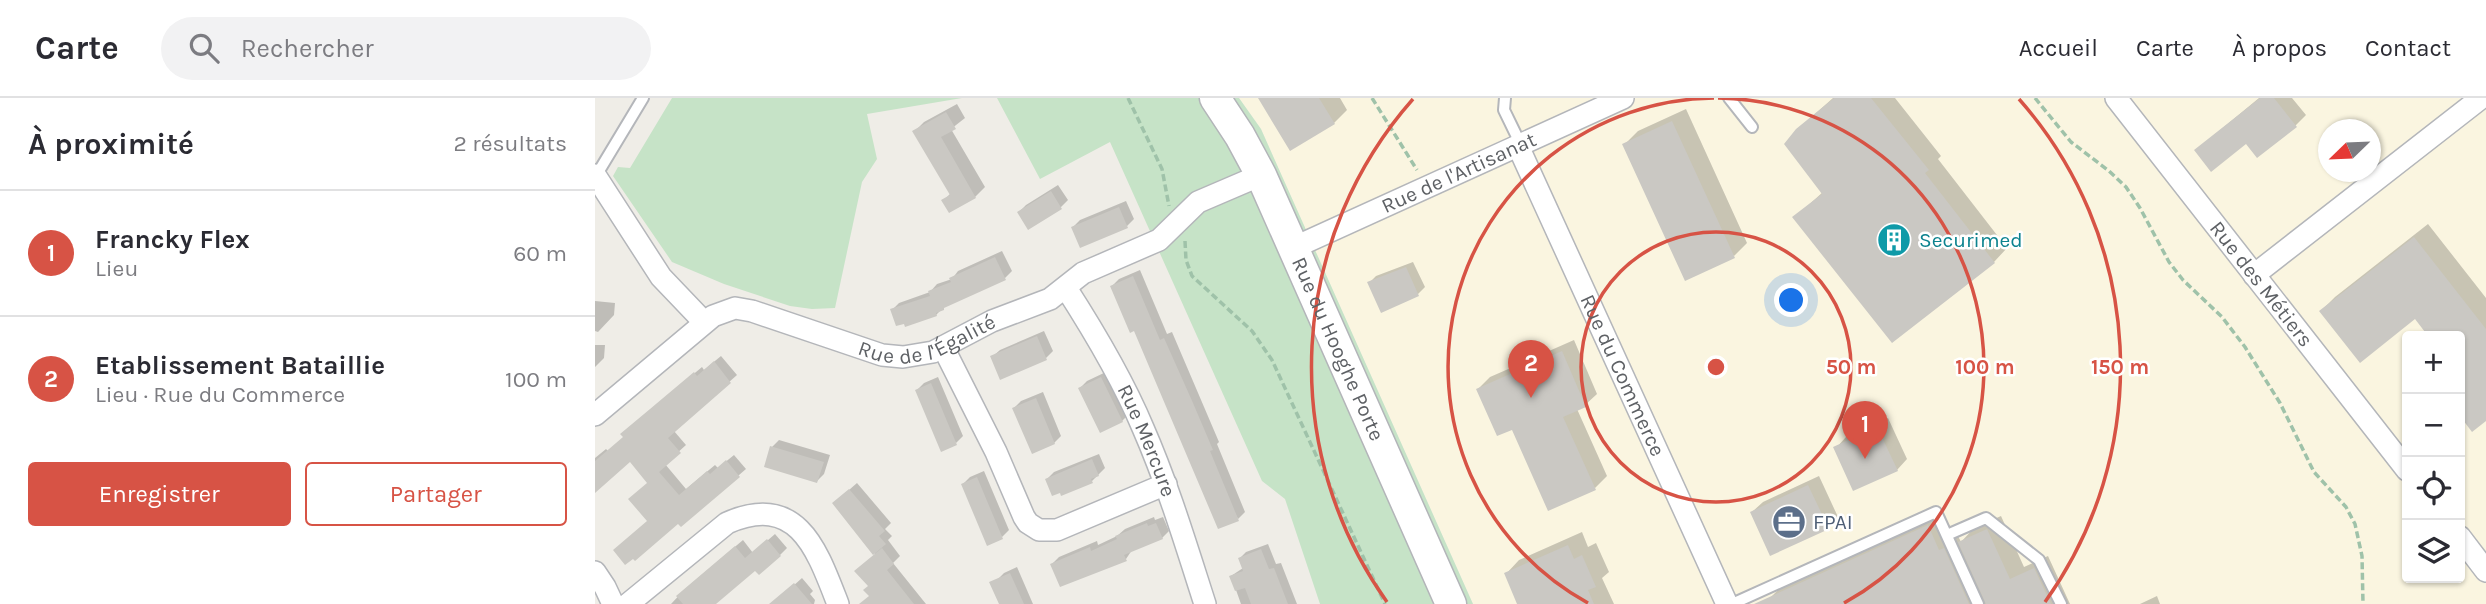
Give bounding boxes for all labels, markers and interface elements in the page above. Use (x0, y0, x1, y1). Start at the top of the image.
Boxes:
search box (161, 17, 651, 80)
text: Carte (35, 29, 119, 67)
icon: search (185, 29, 223, 67)
text: Rechercher (241, 33, 374, 64)
text: Accueil (2019, 34, 2098, 62)
text: Carte (2136, 34, 2194, 62)
text: À propos (2232, 34, 2327, 62)
text: Contact (2365, 34, 2451, 62)
north arrow (2318, 119, 2381, 182)
text: À proximité (28, 126, 194, 162)
street label: Rue de l'Artisanat (1378, 127, 1540, 218)
text: 2 résultats (454, 130, 567, 157)
street label: Rue des Métiers (2205, 216, 2318, 351)
building icon: Securimed (1875, 221, 1913, 259)
text: Francky Flex (95, 224, 250, 255)
place label: Securimed (1919, 228, 2023, 252)
text: 1 (47, 240, 55, 267)
text: 60 m (513, 240, 567, 267)
street label: Rue du Hooghe Porte (1287, 253, 1389, 444)
text: Lieu (95, 255, 138, 282)
your location (1774, 283, 1808, 317)
street label: Rue du Commerce (1575, 291, 1670, 460)
street label: Rue de l'Égalité (855, 309, 999, 369)
map controls (2402, 331, 2465, 583)
button: + (2402, 331, 2465, 394)
pin: 2 (1508, 340, 1554, 398)
text: Etablissement Bataillie (95, 350, 385, 381)
centre of rings (1704, 355, 1728, 379)
text: 50 m (1826, 355, 1876, 379)
text: 100 m (1955, 355, 2015, 379)
text: 150 m (2091, 355, 2149, 379)
text: 2 (44, 366, 58, 393)
text: 100 m (505, 366, 567, 393)
street label: Rue Mercure (1113, 380, 1181, 500)
text: Lieu · Rue du Commerce (95, 381, 345, 408)
button: − (2402, 394, 2465, 457)
pin: 1 (1842, 401, 1888, 459)
button: locate (2402, 457, 2465, 520)
button: Enregistrer (28, 462, 291, 526)
button: Partager (305, 462, 567, 526)
office icon: FPAI (1770, 503, 1808, 541)
place label: FPAI (1813, 510, 1853, 534)
button: layers (2402, 520, 2465, 583)

